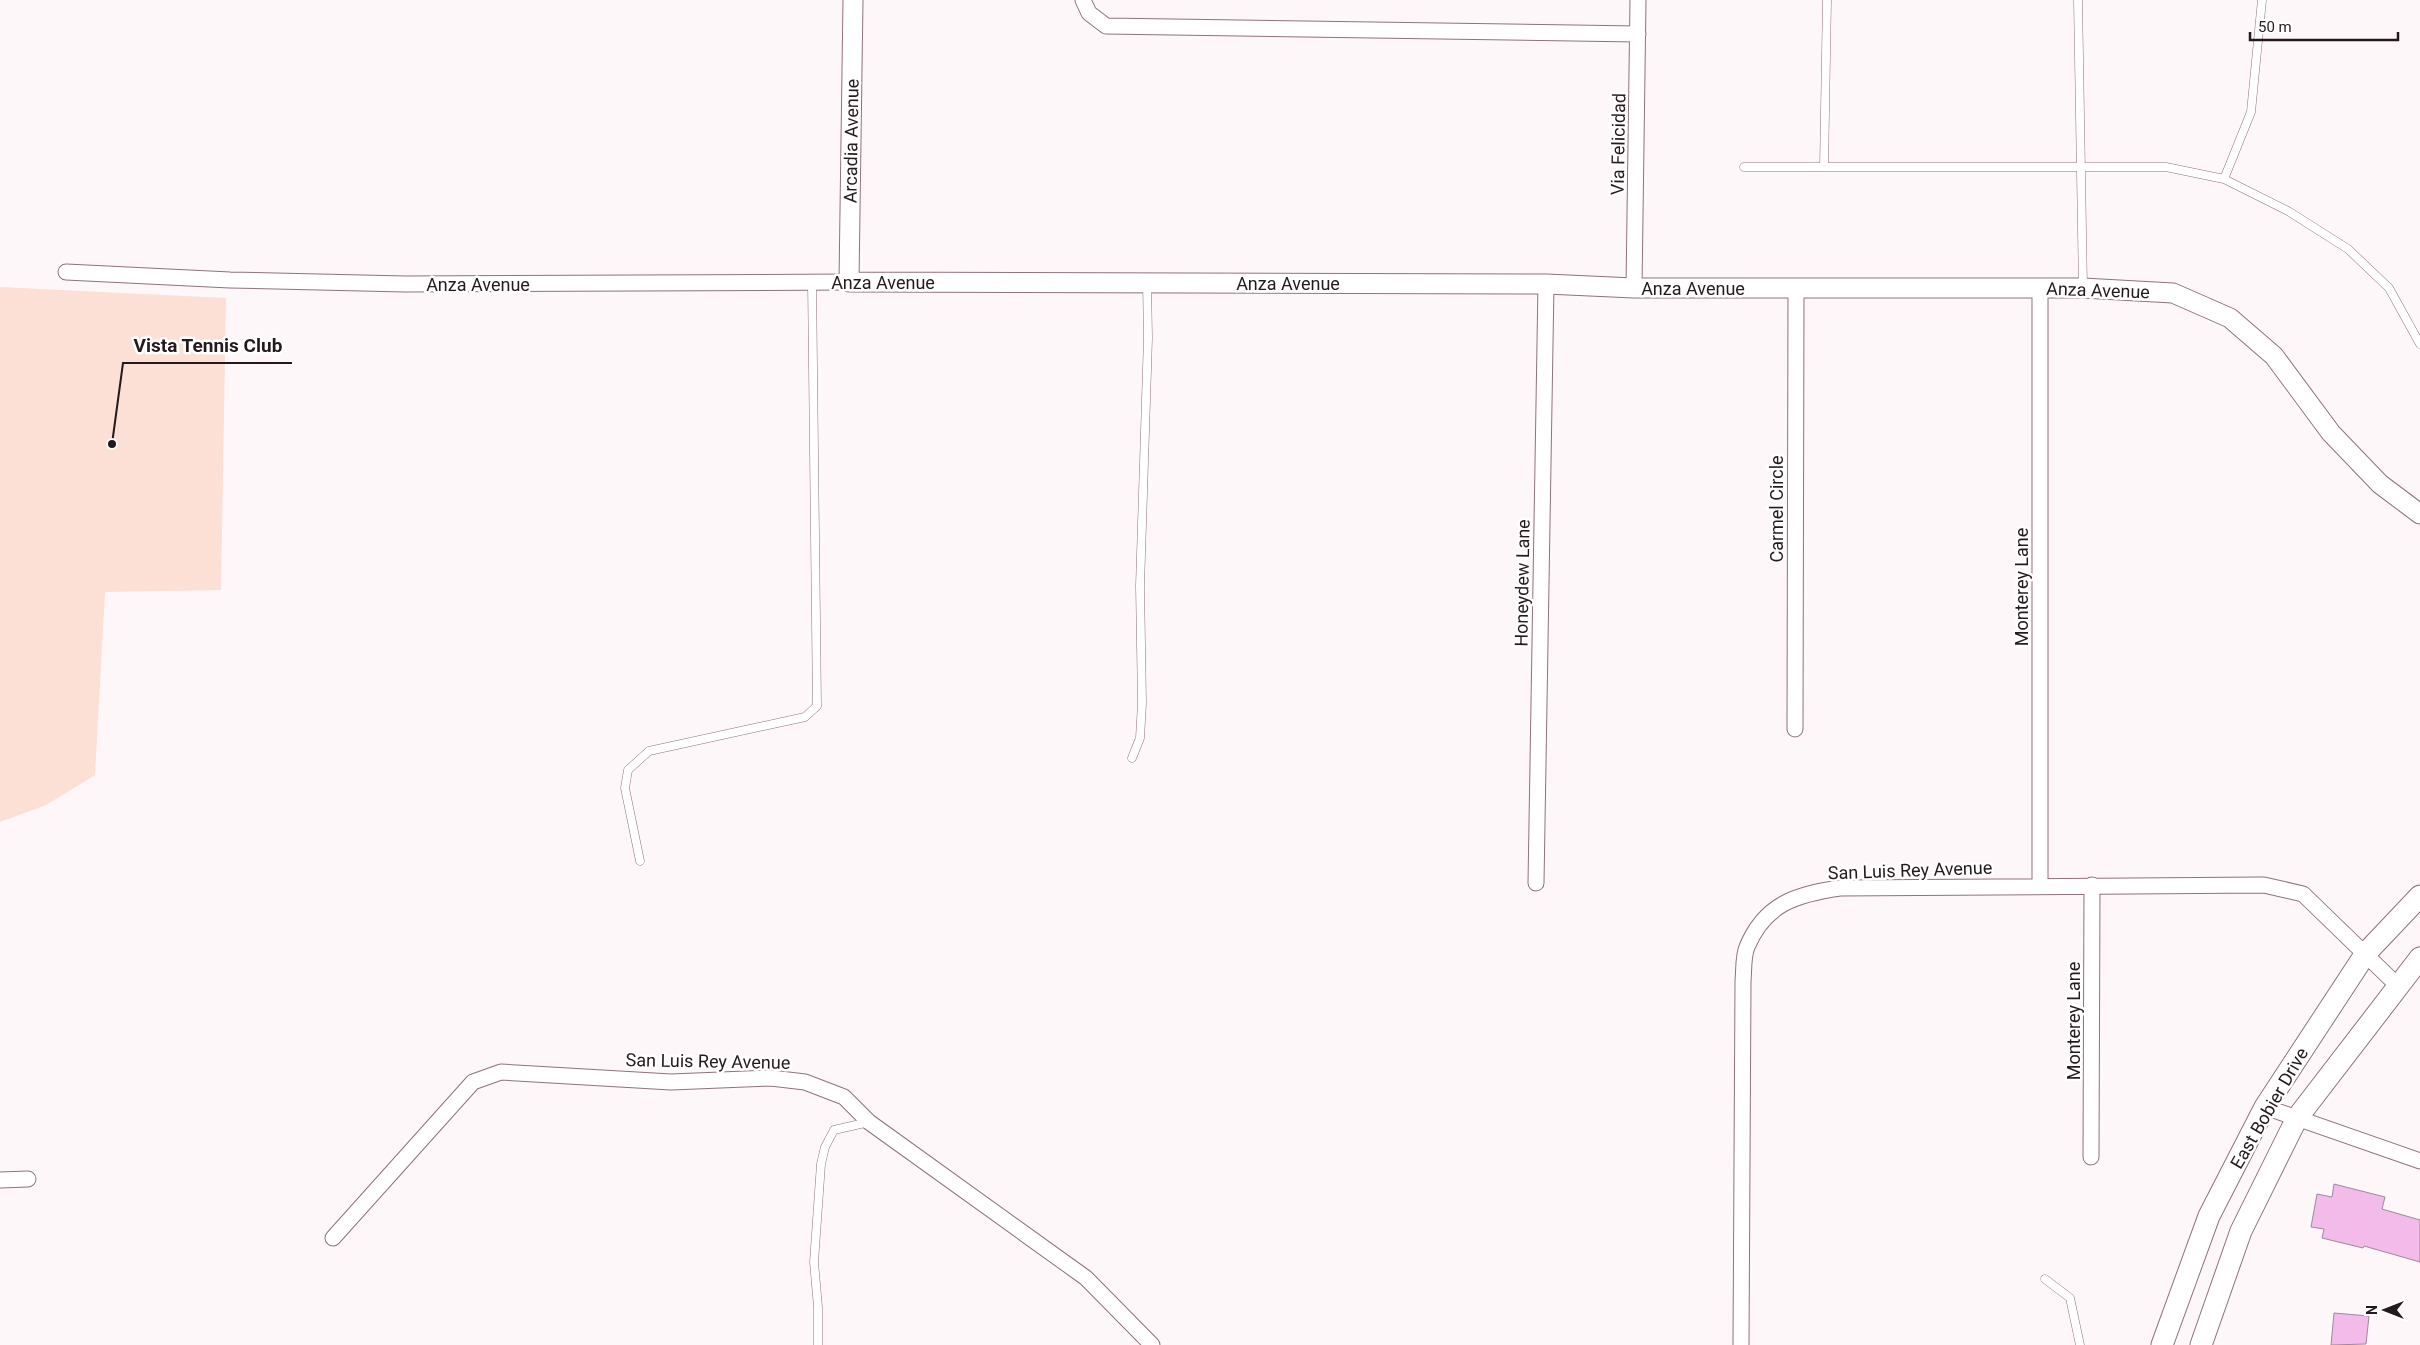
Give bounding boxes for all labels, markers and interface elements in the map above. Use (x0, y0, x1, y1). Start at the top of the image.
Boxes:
scale bar (2250, 10, 2398, 42)
text: 50 m (2258, 18, 2292, 36)
street label: Arcadia Avenue (839, 79, 863, 203)
street label: Via Felicidad (1607, 93, 1629, 195)
street label: Anza Avenue (831, 272, 935, 293)
street label: Anza Avenue (1236, 273, 1340, 294)
street label: Anza Avenue (426, 274, 530, 295)
street label: Anza Avenue (1641, 278, 1745, 299)
street label: Anza Avenue (2046, 278, 2150, 302)
callout: Vista Tennis Club (123, 329, 292, 363)
text: Vista Tennis Club (134, 334, 283, 357)
street label: Carmel Circle (1766, 455, 1787, 563)
street label: Honeydew Lane (1510, 519, 1534, 647)
street label: Monterey Lane (2011, 528, 2032, 646)
street label: San Luis Rey Avenue (1827, 857, 1993, 883)
street label: Monterey Lane (2063, 962, 2084, 1080)
street label: East Bobier Drive (2226, 1044, 2312, 1172)
street label: San Luis Rey Avenue (626, 1049, 790, 1073)
north arrow (2360, 1285, 2410, 1335)
text: N (2364, 1305, 2380, 1315)

